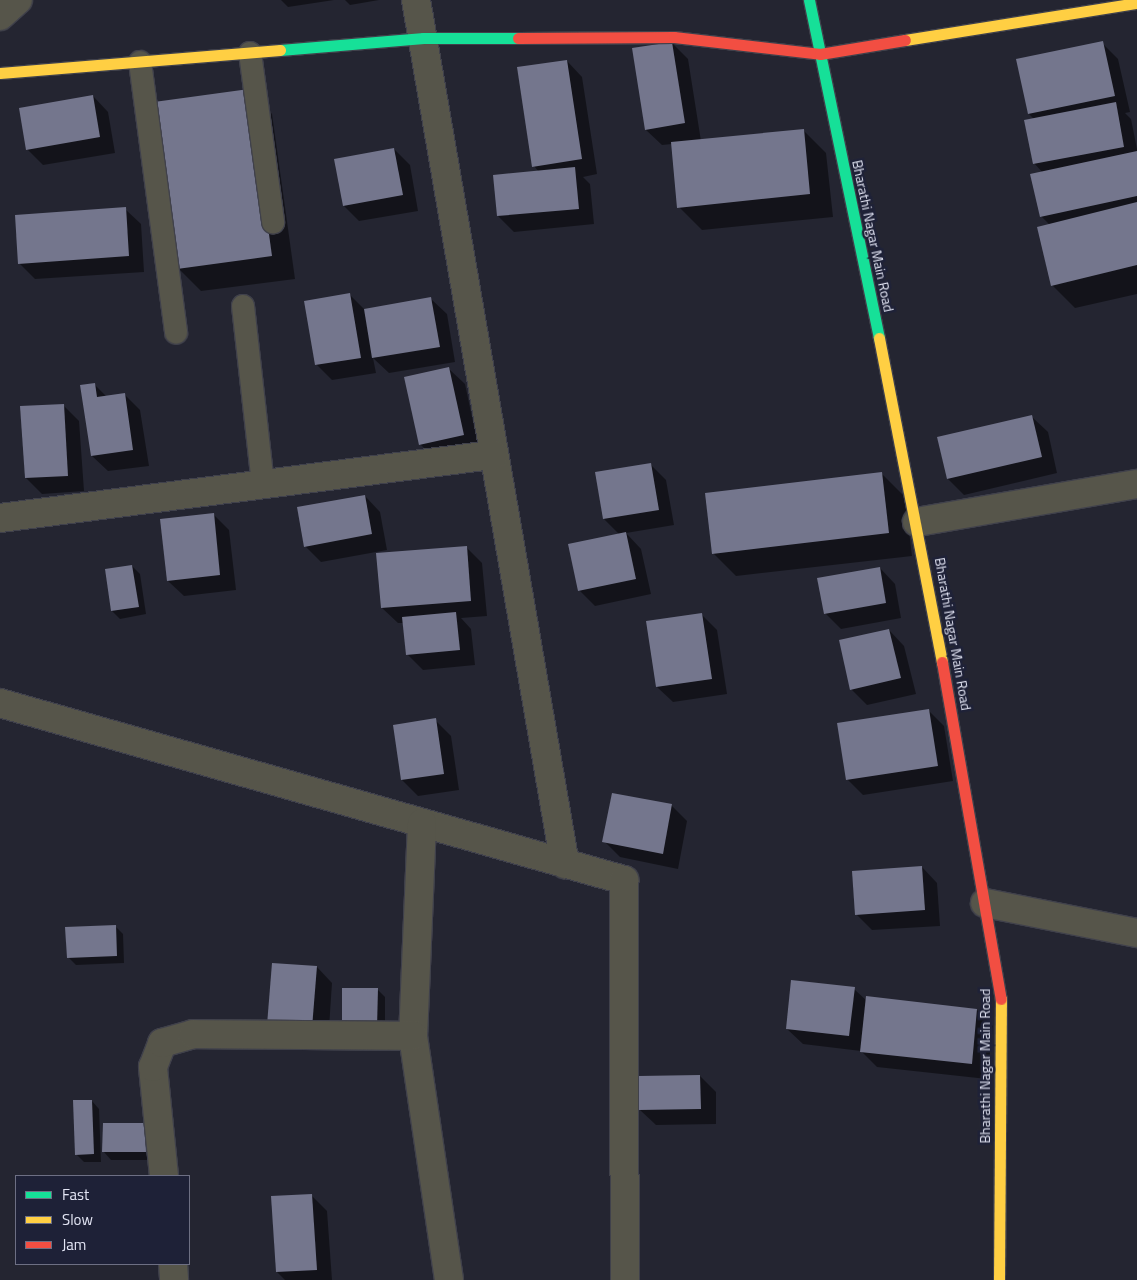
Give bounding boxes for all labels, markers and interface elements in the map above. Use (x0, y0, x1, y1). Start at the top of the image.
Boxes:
street label: Bharathi Nagar Main Road (849, 158, 897, 314)
street label: Bharathi Nagar Main Road (931, 556, 975, 712)
street label: Bharathi Nagar Main Road (977, 989, 993, 1143)
legend (15, 1175, 190, 1265)
text: Fast (62, 1183, 89, 1206)
text: Slow (62, 1208, 93, 1231)
text: Jam (62, 1233, 86, 1256)

